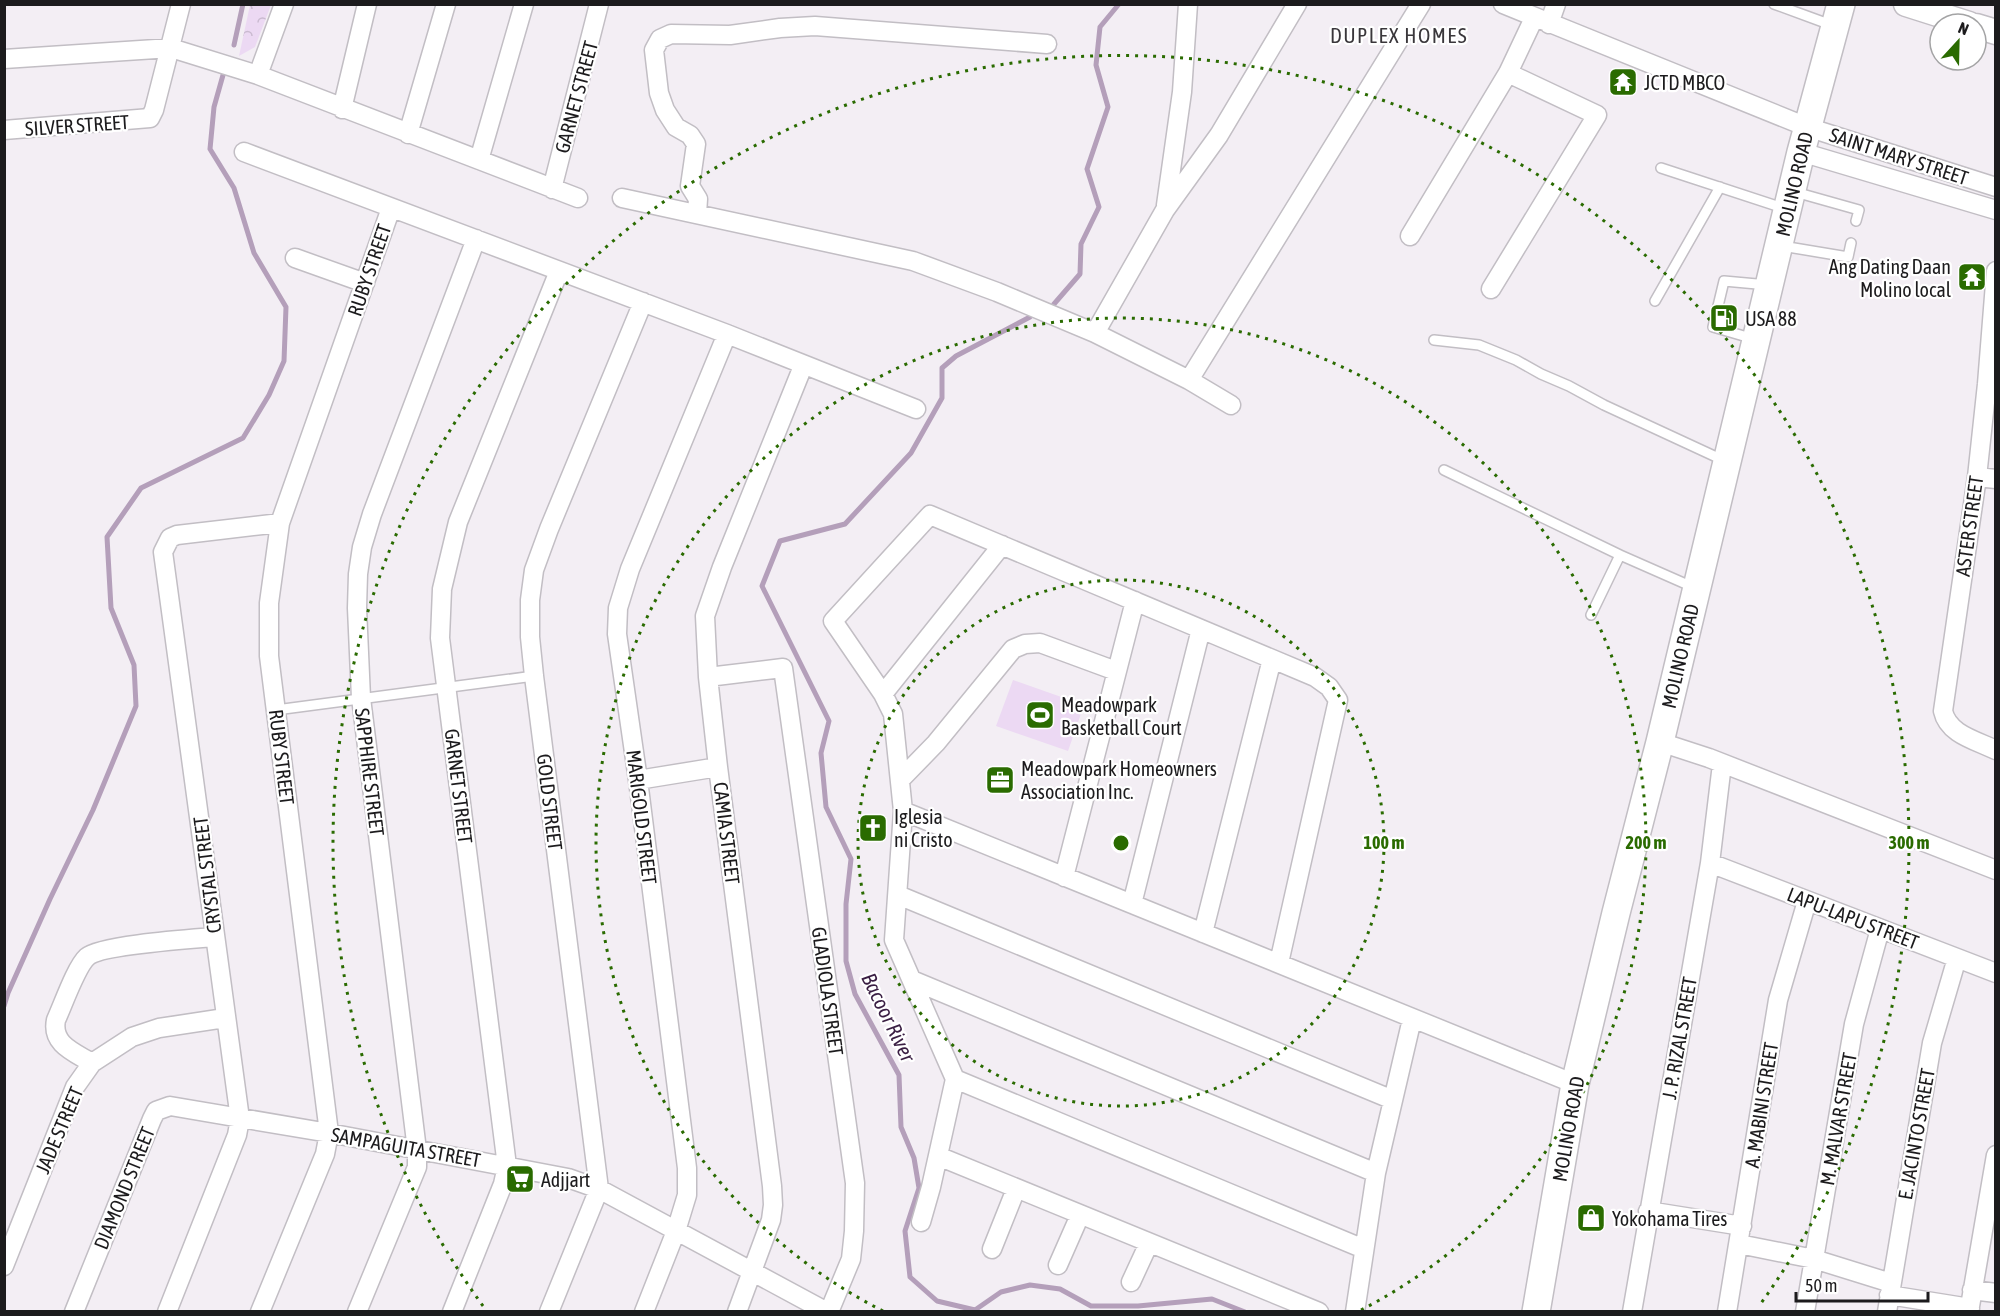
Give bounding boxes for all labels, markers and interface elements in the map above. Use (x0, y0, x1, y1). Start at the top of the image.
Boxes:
north arrow (1928, 12, 1988, 72)
text: N (1956, 18, 1971, 38)
district label: DUPLEX HOMES (1330, 23, 1468, 47)
street label: GARNET STREET (550, 38, 602, 156)
temple icon: JCTD MBCO (1607, 66, 1639, 98)
place label: JCTD MBCO (1644, 71, 1725, 94)
street label: SILVER STREET (24, 110, 130, 140)
street label: SAINT MARY STREET (1827, 123, 1971, 189)
street label: MOLINO ROAD (1771, 129, 1817, 239)
street label: RUBY STREET (343, 221, 396, 319)
place label: Ang Dating Daan Molino local (1829, 255, 1952, 301)
temple icon: Ang Dating Daan Molino local (1956, 261, 1988, 293)
fuel station icon: USA 88 (1708, 302, 1740, 334)
place label: USA 88 (1745, 307, 1797, 330)
street label: ASTER STREET (1951, 474, 1987, 578)
street label: MOLINO ROAD (1657, 601, 1703, 711)
place label: Meadowpark Basketball Court (1061, 693, 1182, 739)
sports icon: Meadowpark Basketball Court (1024, 699, 1056, 731)
street label: SAPPHIRE STREET (351, 707, 389, 838)
street label: RUBY STREET (265, 708, 299, 806)
street label: GARNET STREET (441, 727, 477, 845)
street label: MARIGOLD STREET (622, 748, 662, 886)
street label: GOLD STREET (533, 752, 567, 852)
place label: Meadowpark Homeowners Association Inc. (1021, 757, 1217, 803)
office icon: Meadowpark Homeowners Association Inc. (984, 764, 1016, 796)
street label: CAMIA STREET (709, 781, 745, 886)
place label: Iglesia ni Cristo (894, 805, 953, 851)
church icon: Iglesia ni Cristo (857, 812, 889, 844)
street label: CRYSTAL STREET (188, 815, 226, 935)
text: 100 m (1364, 832, 1404, 853)
text: 200 m (1626, 832, 1666, 853)
text: 300 m (1889, 832, 1929, 853)
centre of rings (1111, 833, 1131, 853)
street label: LAPU-LAPU STREET (1784, 882, 1922, 954)
street label: GLADIOLA STREET (808, 925, 848, 1057)
water label: Bacoor River (857, 969, 921, 1066)
street label: J. P. RIZAL STREET (1657, 975, 1701, 1101)
street label: A. MABINI STREET (1740, 1041, 1782, 1169)
street label: M. MALVAR STREET (1815, 1051, 1861, 1187)
street label: E. JACINTO STREET (1893, 1066, 1939, 1201)
street label: MOLINO ROAD (1547, 1075, 1589, 1183)
street label: JADE STREET (31, 1083, 88, 1177)
street label: DIAMOND STREET (89, 1123, 159, 1253)
street label: SAMPAGUITA STREET (329, 1123, 483, 1172)
supermarket icon: Adjjart (504, 1163, 536, 1195)
place label: Adjjart (541, 1168, 590, 1191)
shop icon: Yokohama Tires (1575, 1202, 1607, 1234)
place label: Yokohama Tires (1612, 1207, 1727, 1230)
scale bar (1796, 1265, 1928, 1303)
text: 50 m (1805, 1275, 1837, 1296)

